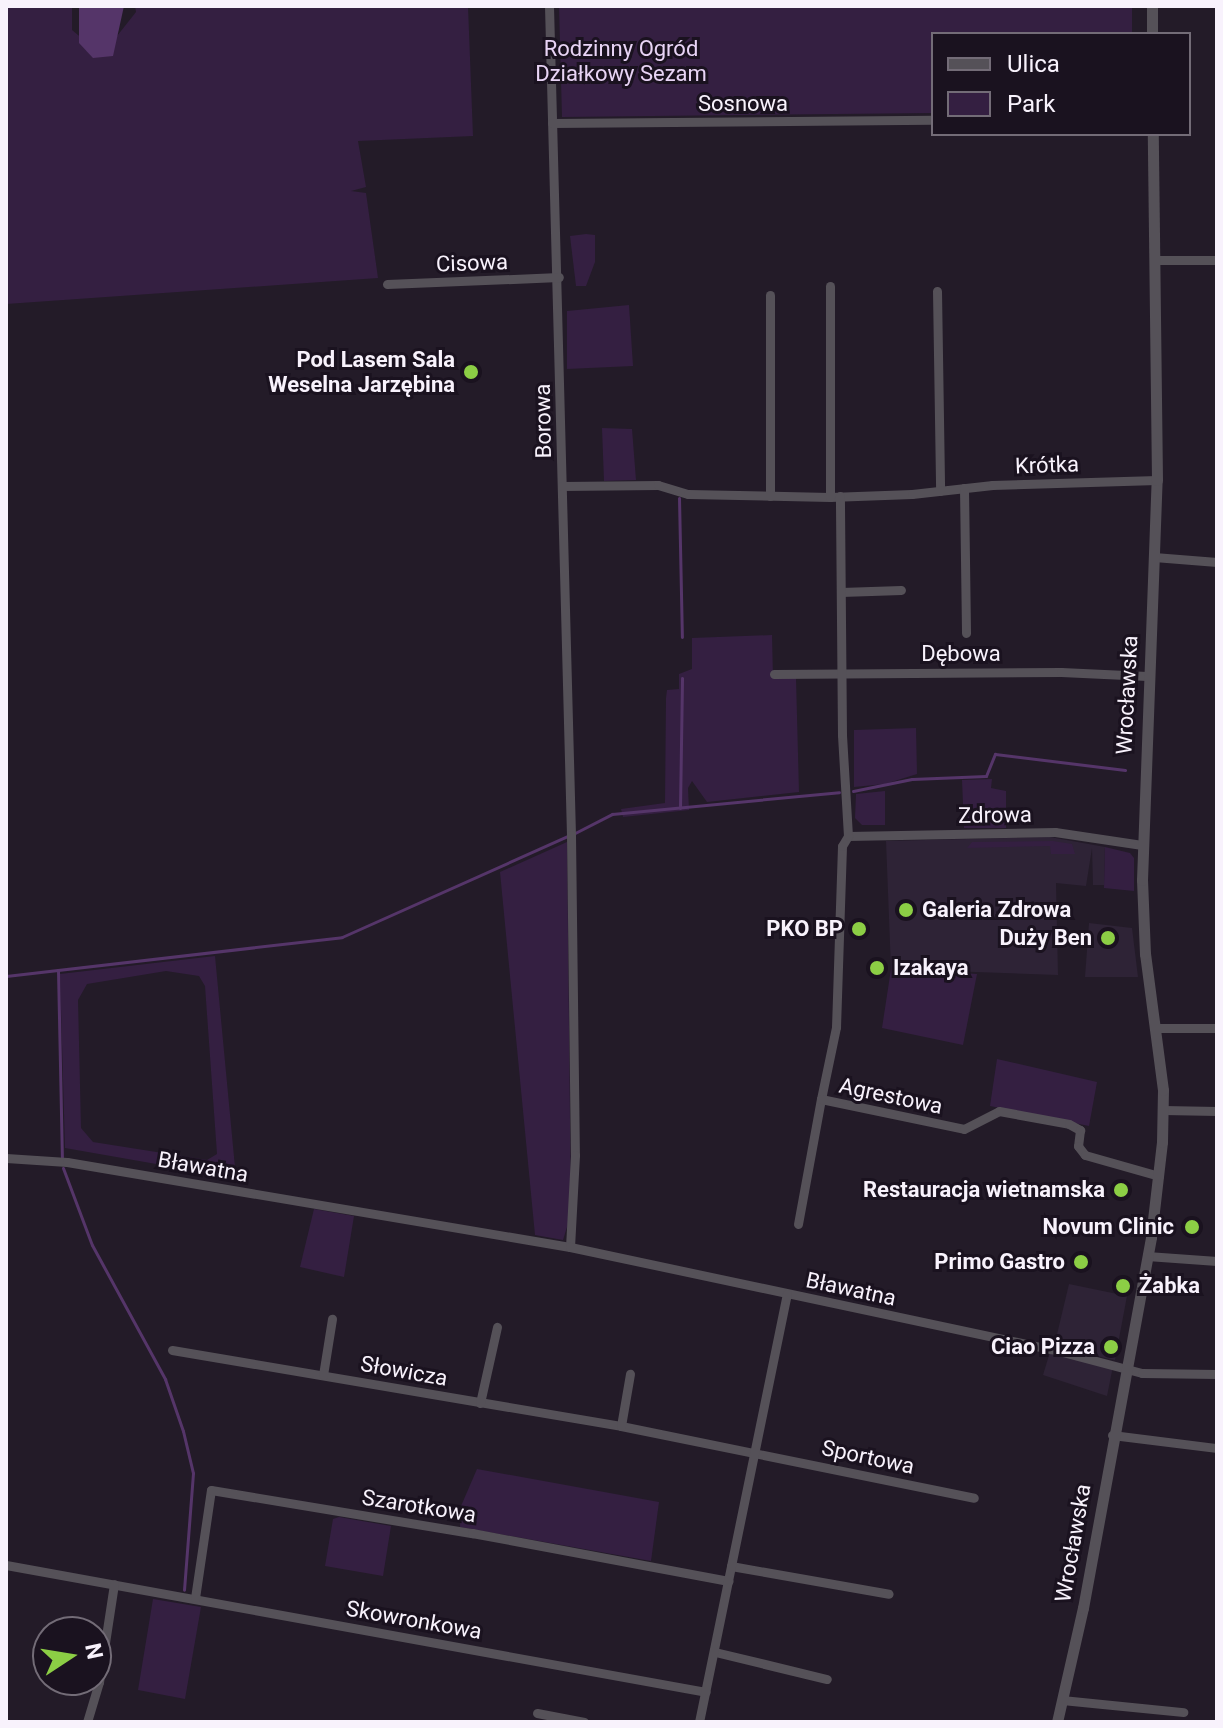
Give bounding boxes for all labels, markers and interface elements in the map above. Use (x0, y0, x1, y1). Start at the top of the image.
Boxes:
legend (931, 32, 1191, 136)
park label: Rodzinny Ogród Działkowy Sezam (535, 35, 707, 86)
text: Ulica (1007, 50, 1060, 78)
text: Park (1007, 90, 1055, 118)
street label: Sosnowa (698, 91, 788, 117)
street label: Cisowa (436, 249, 508, 277)
place label: Pod Lasem Sala Weselna Jarzębina (268, 346, 455, 398)
marker: Pod Lasem Sala Weselna Jarzębina (462, 363, 480, 381)
street label: Borowa (529, 384, 557, 458)
street label: Krótka (1015, 451, 1079, 479)
street label: Wrocławska (1111, 635, 1143, 755)
street label: Dębowa (921, 641, 1001, 667)
street label: Zdrowa (958, 801, 1032, 829)
place label: Galeria Zdrowa (922, 897, 1071, 923)
marker: Galeria Zdrowa (897, 901, 915, 919)
place label: PKO BP (766, 916, 843, 942)
marker: PKO BP (850, 920, 868, 938)
place label: Duży Ben (999, 925, 1092, 951)
marker: Duży Ben (1099, 929, 1117, 947)
place label: Izakaya (893, 955, 968, 981)
marker: Izakaya (868, 959, 886, 977)
street label: Agrestowa (837, 1072, 945, 1120)
street label: Bławatna (156, 1146, 250, 1188)
place label: Restauracja wietnamska (863, 1177, 1105, 1203)
marker: Restauracja wietnamska (1112, 1181, 1130, 1199)
place label: Novum Clinic (1043, 1214, 1174, 1240)
marker: Novum Clinic (1181, 1216, 1203, 1238)
place label: Primo Gastro (934, 1249, 1065, 1275)
marker: Primo Gastro (1072, 1253, 1090, 1271)
street label: Bławatna (804, 1267, 898, 1311)
place label: Żabka (1139, 1273, 1200, 1299)
marker: Żabka (1114, 1277, 1132, 1295)
place label: Ciao Pizza (991, 1334, 1095, 1360)
marker: Ciao Pizza (1102, 1338, 1120, 1356)
street label: Słowicza (358, 1350, 450, 1392)
street label: Sportowa (819, 1434, 917, 1480)
street label: Wrocławska (1050, 1482, 1096, 1604)
street label: Szarotkowa (360, 1484, 478, 1528)
street label: Skowronkowa (344, 1595, 484, 1645)
north arrow (32, 1616, 112, 1696)
text: N (80, 1641, 108, 1662)

